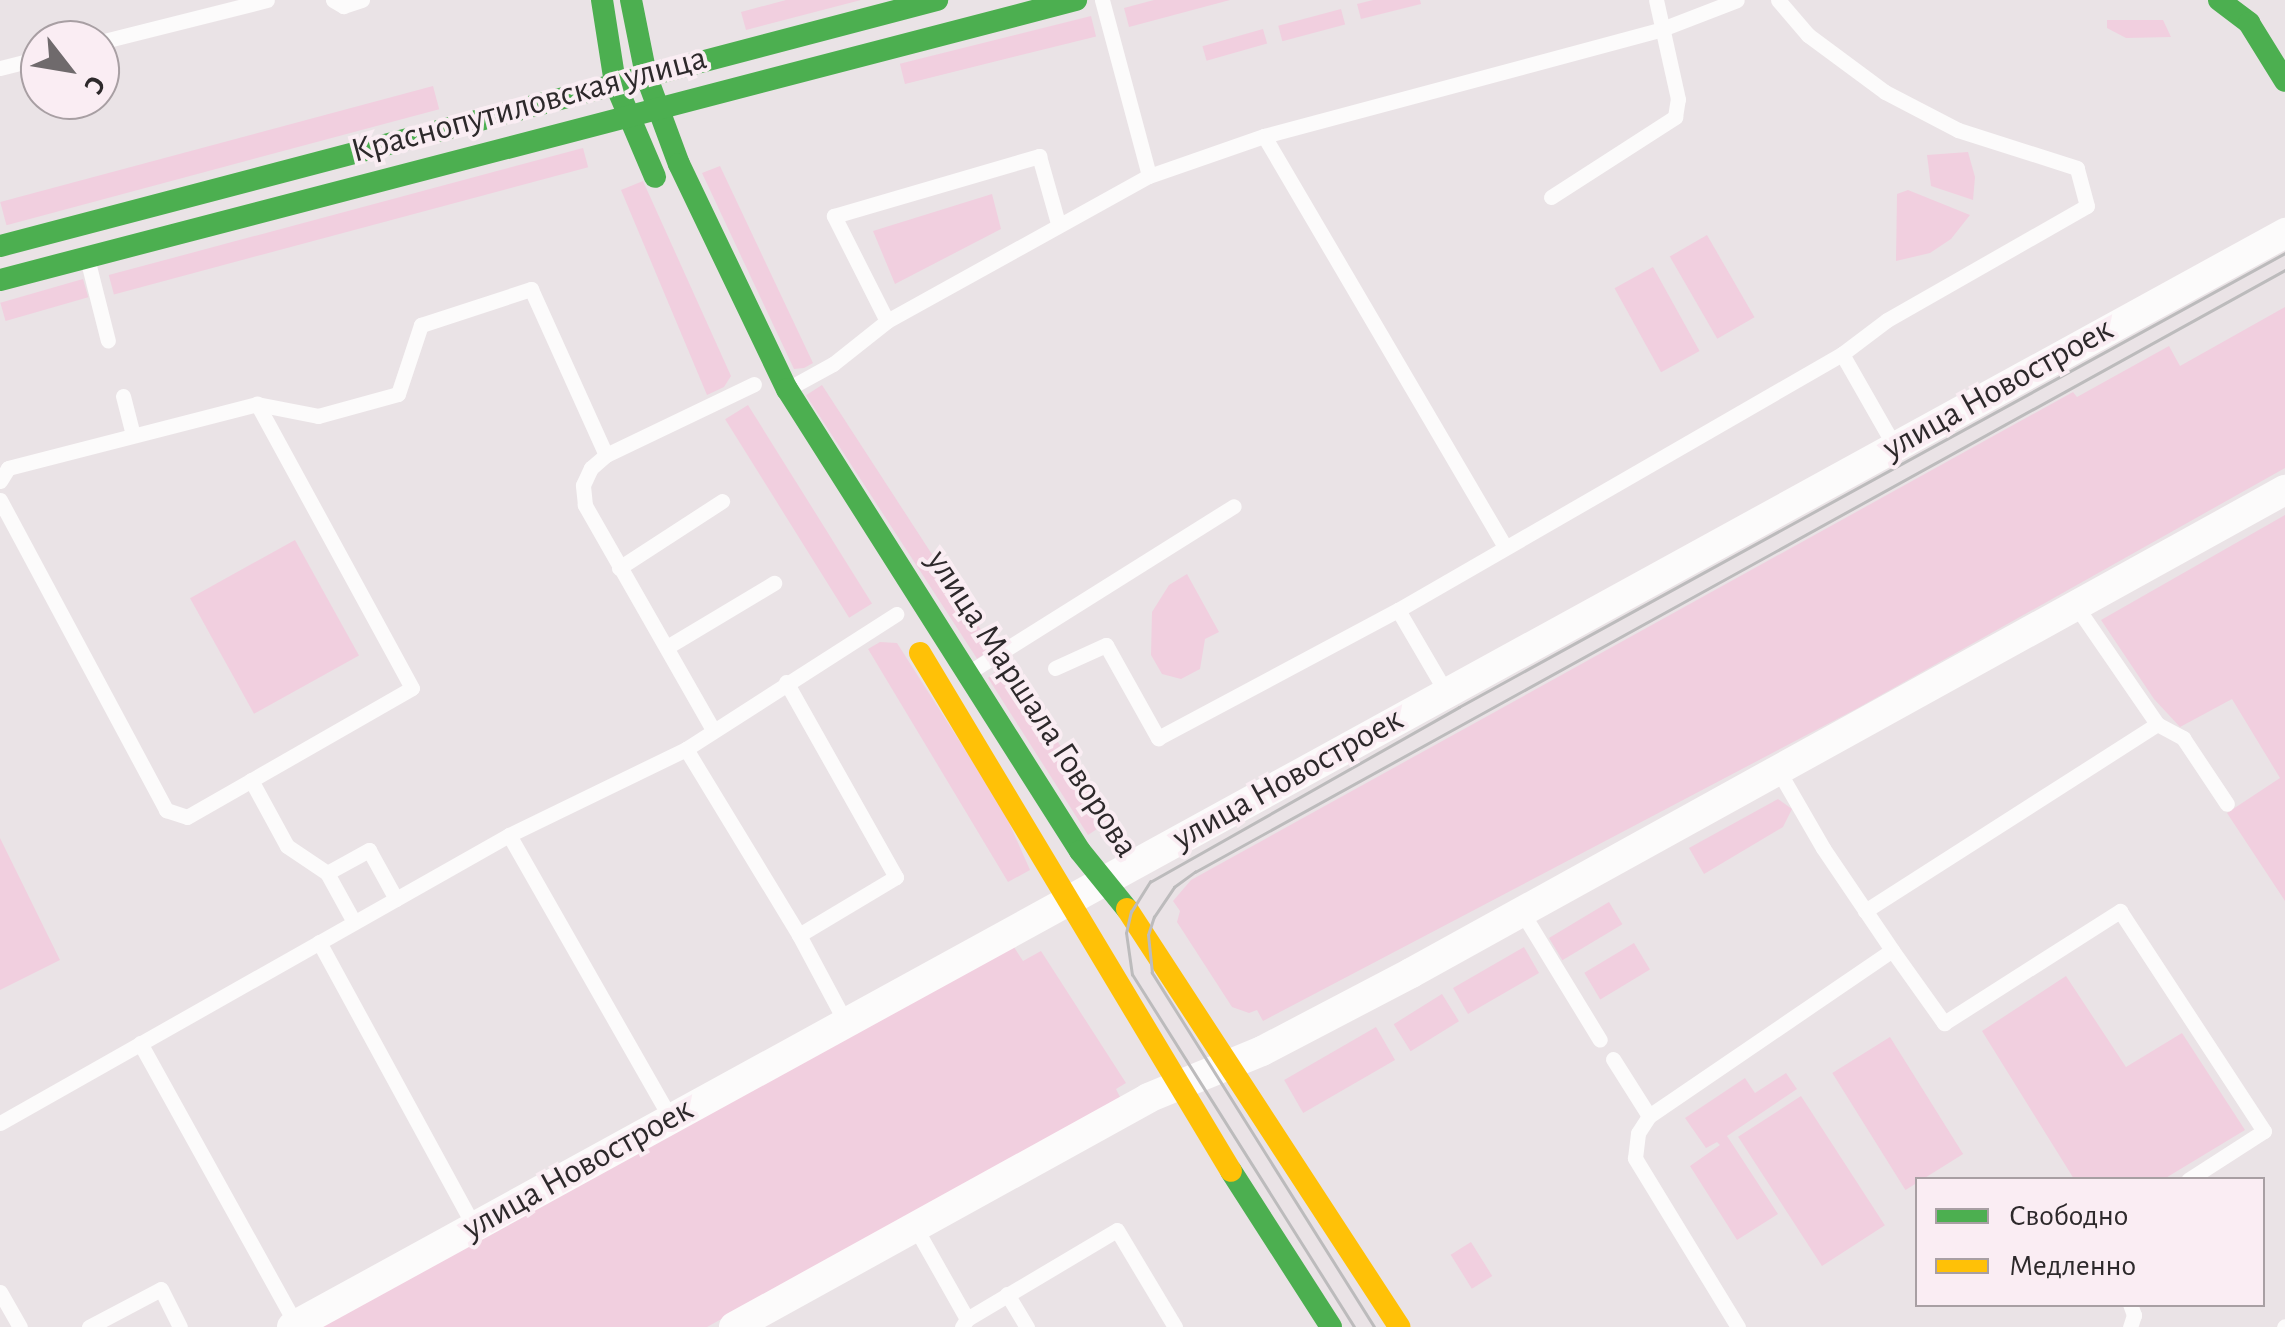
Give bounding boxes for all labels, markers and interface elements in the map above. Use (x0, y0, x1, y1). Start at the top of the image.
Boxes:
north arrow (20, 20, 120, 120)
street label: Краснопутиловская улица (347, 37, 711, 173)
text: С (78, 71, 110, 98)
street label: улица Новостроек (1876, 308, 2120, 470)
street label: улица Маршала Говорова (917, 542, 1147, 866)
street label: улица Новостроек (1166, 698, 1410, 860)
street label: улица Новостроек (456, 1088, 700, 1250)
legend (1915, 1177, 2265, 1307)
text: Свободно (2009, 1201, 2128, 1231)
text: Медленно (2009, 1251, 2136, 1281)

